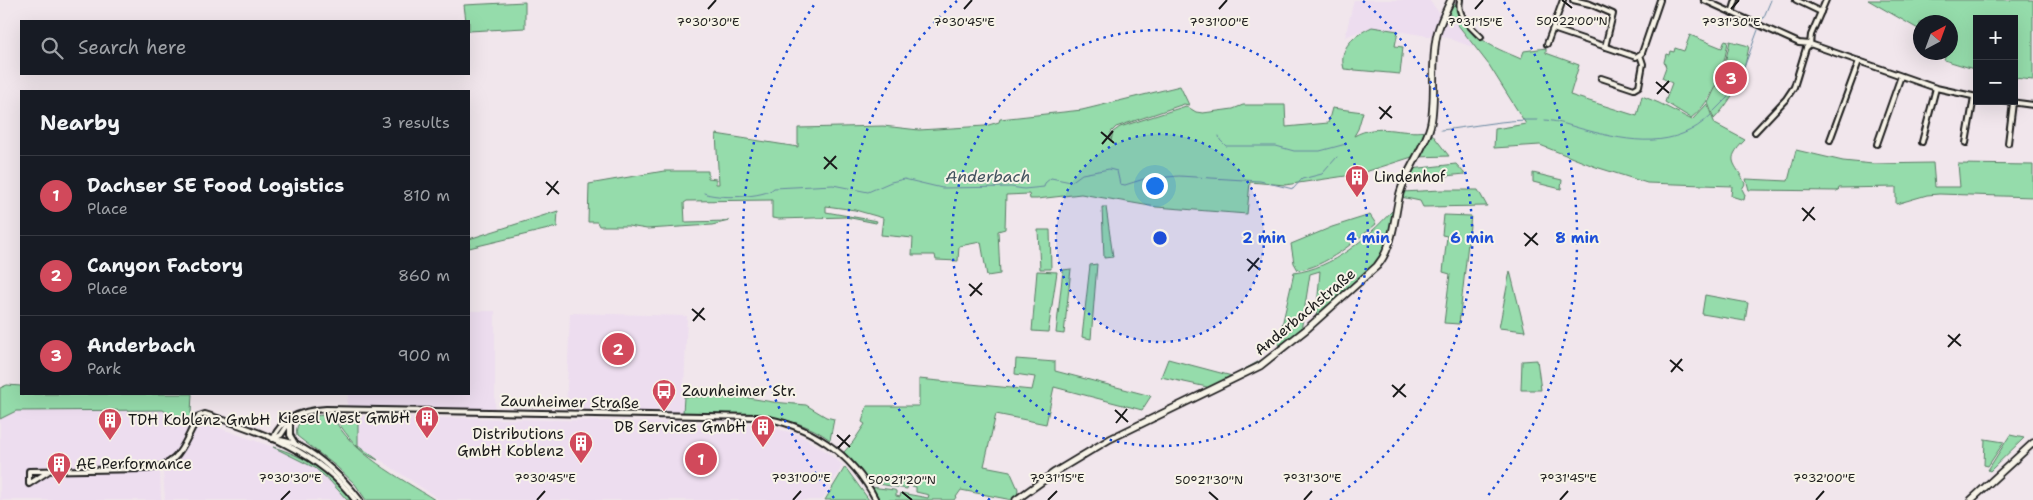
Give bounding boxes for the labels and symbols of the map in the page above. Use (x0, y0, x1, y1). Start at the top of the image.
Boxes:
text: 50°22'00"N (1536, 13, 1608, 29)
text: 7°30'30"E (676, 14, 740, 30)
text: 7°30'45"E (933, 14, 995, 30)
text: 7°31'00"E (1189, 14, 1249, 30)
text: 7°31'15"E (1448, 14, 1502, 30)
text: 7°31'30"E (1701, 14, 1761, 30)
north arrow (1913, 15, 1958, 60)
pin: 3 (1715, 59, 1747, 97)
building icon: Lindenhof (1344, 164, 1370, 198)
water label: Anderbach (946, 166, 1030, 187)
place label: Lindenhof (1374, 167, 1446, 187)
your location (1142, 173, 1168, 199)
text: 2 min (1242, 228, 1286, 248)
text: 4 min (1346, 228, 1390, 248)
text: 6 min (1450, 228, 1494, 248)
text: 8 min (1555, 228, 1599, 248)
centre of rings (1151, 229, 1169, 247)
street label: Anderbachstraße (1250, 264, 1360, 360)
pin: 2 (602, 330, 634, 368)
bus stop icon: Zaunheimer Str. (651, 378, 677, 412)
place label: Zaunheimer Str. (682, 381, 796, 401)
street label: Zaunheimer Straße (501, 391, 639, 413)
building icon: Kiesel West GmbH (414, 405, 440, 439)
building icon: TDH Koblenz GmbH (97, 407, 123, 441)
place label: Kiesel West GmbH (278, 408, 410, 428)
place label: TDH Koblenz GmbH (128, 410, 270, 430)
building icon: DB Services GmbH (750, 414, 776, 448)
place label: DB Services GmbH (614, 417, 746, 437)
place label: Distributions GmbH Koblenz (457, 424, 564, 461)
building icon: Distributions GmbH Koblenz (568, 430, 594, 464)
pin: 1 (685, 440, 717, 478)
building icon: AE Performance (46, 451, 72, 485)
place label: AE Performance (76, 454, 192, 474)
text: 7°30'30"E (258, 470, 322, 486)
text: 7°30'45"E (514, 470, 576, 486)
text: 7°31'00"E (771, 470, 831, 486)
text: 7°31'15"E (1030, 470, 1084, 486)
text: 7°31'30"E (1282, 470, 1342, 486)
text: 7°31'45"E (1539, 470, 1597, 486)
text: 7°32'00"E (1793, 470, 1855, 486)
text: 50°21'20"N (868, 472, 936, 488)
text: 50°21'30"N (1175, 472, 1243, 488)

